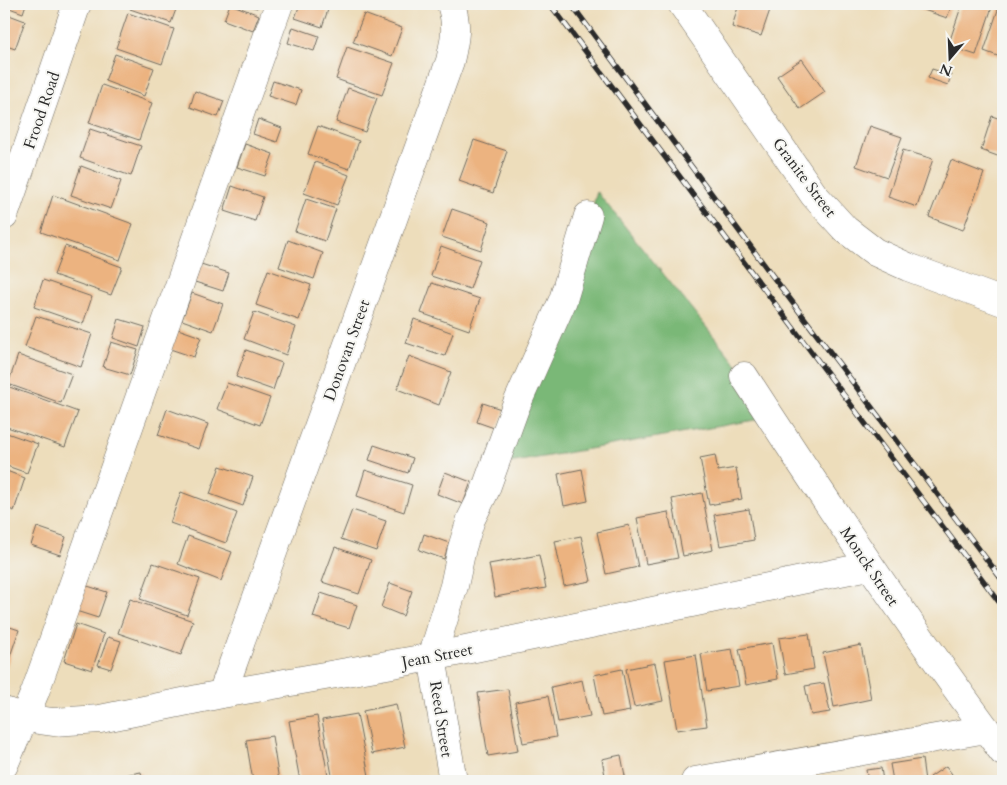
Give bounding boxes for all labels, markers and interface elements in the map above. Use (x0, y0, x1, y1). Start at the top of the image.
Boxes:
north arrow (924, 32, 974, 82)
text: N (937, 59, 955, 81)
street label: Frood Road (18, 68, 66, 152)
street label: Granite Street (767, 133, 841, 222)
street label: Donovan Street (318, 297, 375, 404)
street label: Monck Street (834, 522, 904, 611)
street label: Jean Street (398, 638, 474, 674)
street label: Reed Street (424, 679, 458, 759)

